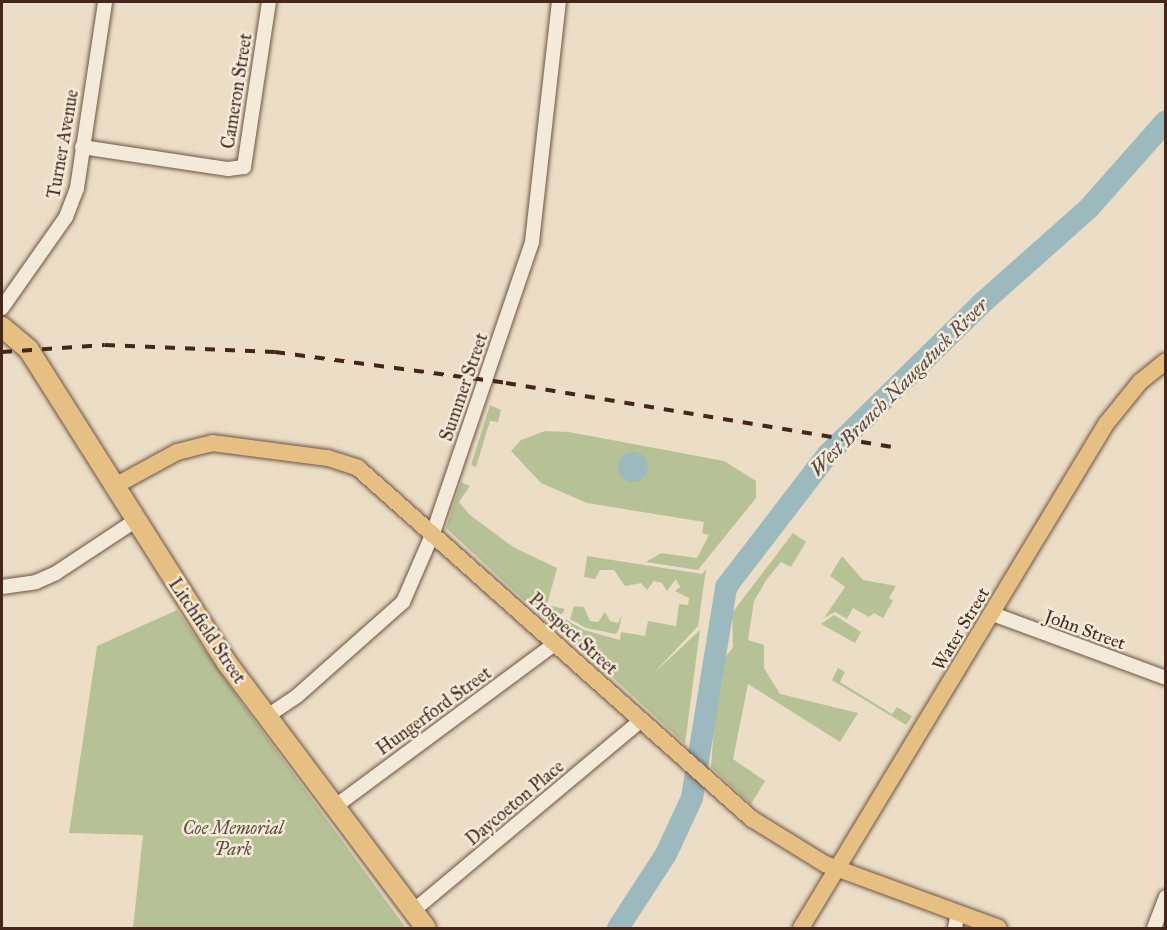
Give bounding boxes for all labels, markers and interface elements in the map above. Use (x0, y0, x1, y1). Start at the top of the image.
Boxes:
street label: Cameron Street (217, 32, 257, 150)
street label: Turner Avenue (43, 88, 83, 200)
water label: West Branch Naugatuck River (805, 293, 993, 481)
street label: Summer Street (435, 330, 493, 444)
street label: Litchfield Street (164, 574, 250, 688)
street label: Water Street (928, 584, 994, 674)
street label: Prospect Street (524, 589, 622, 679)
street label: John Street (1042, 605, 1128, 655)
street label: Hungerford Street (372, 662, 496, 760)
street label: Daycoeton Place (462, 756, 568, 850)
park label: Coe Memorial Park (183, 818, 283, 860)

